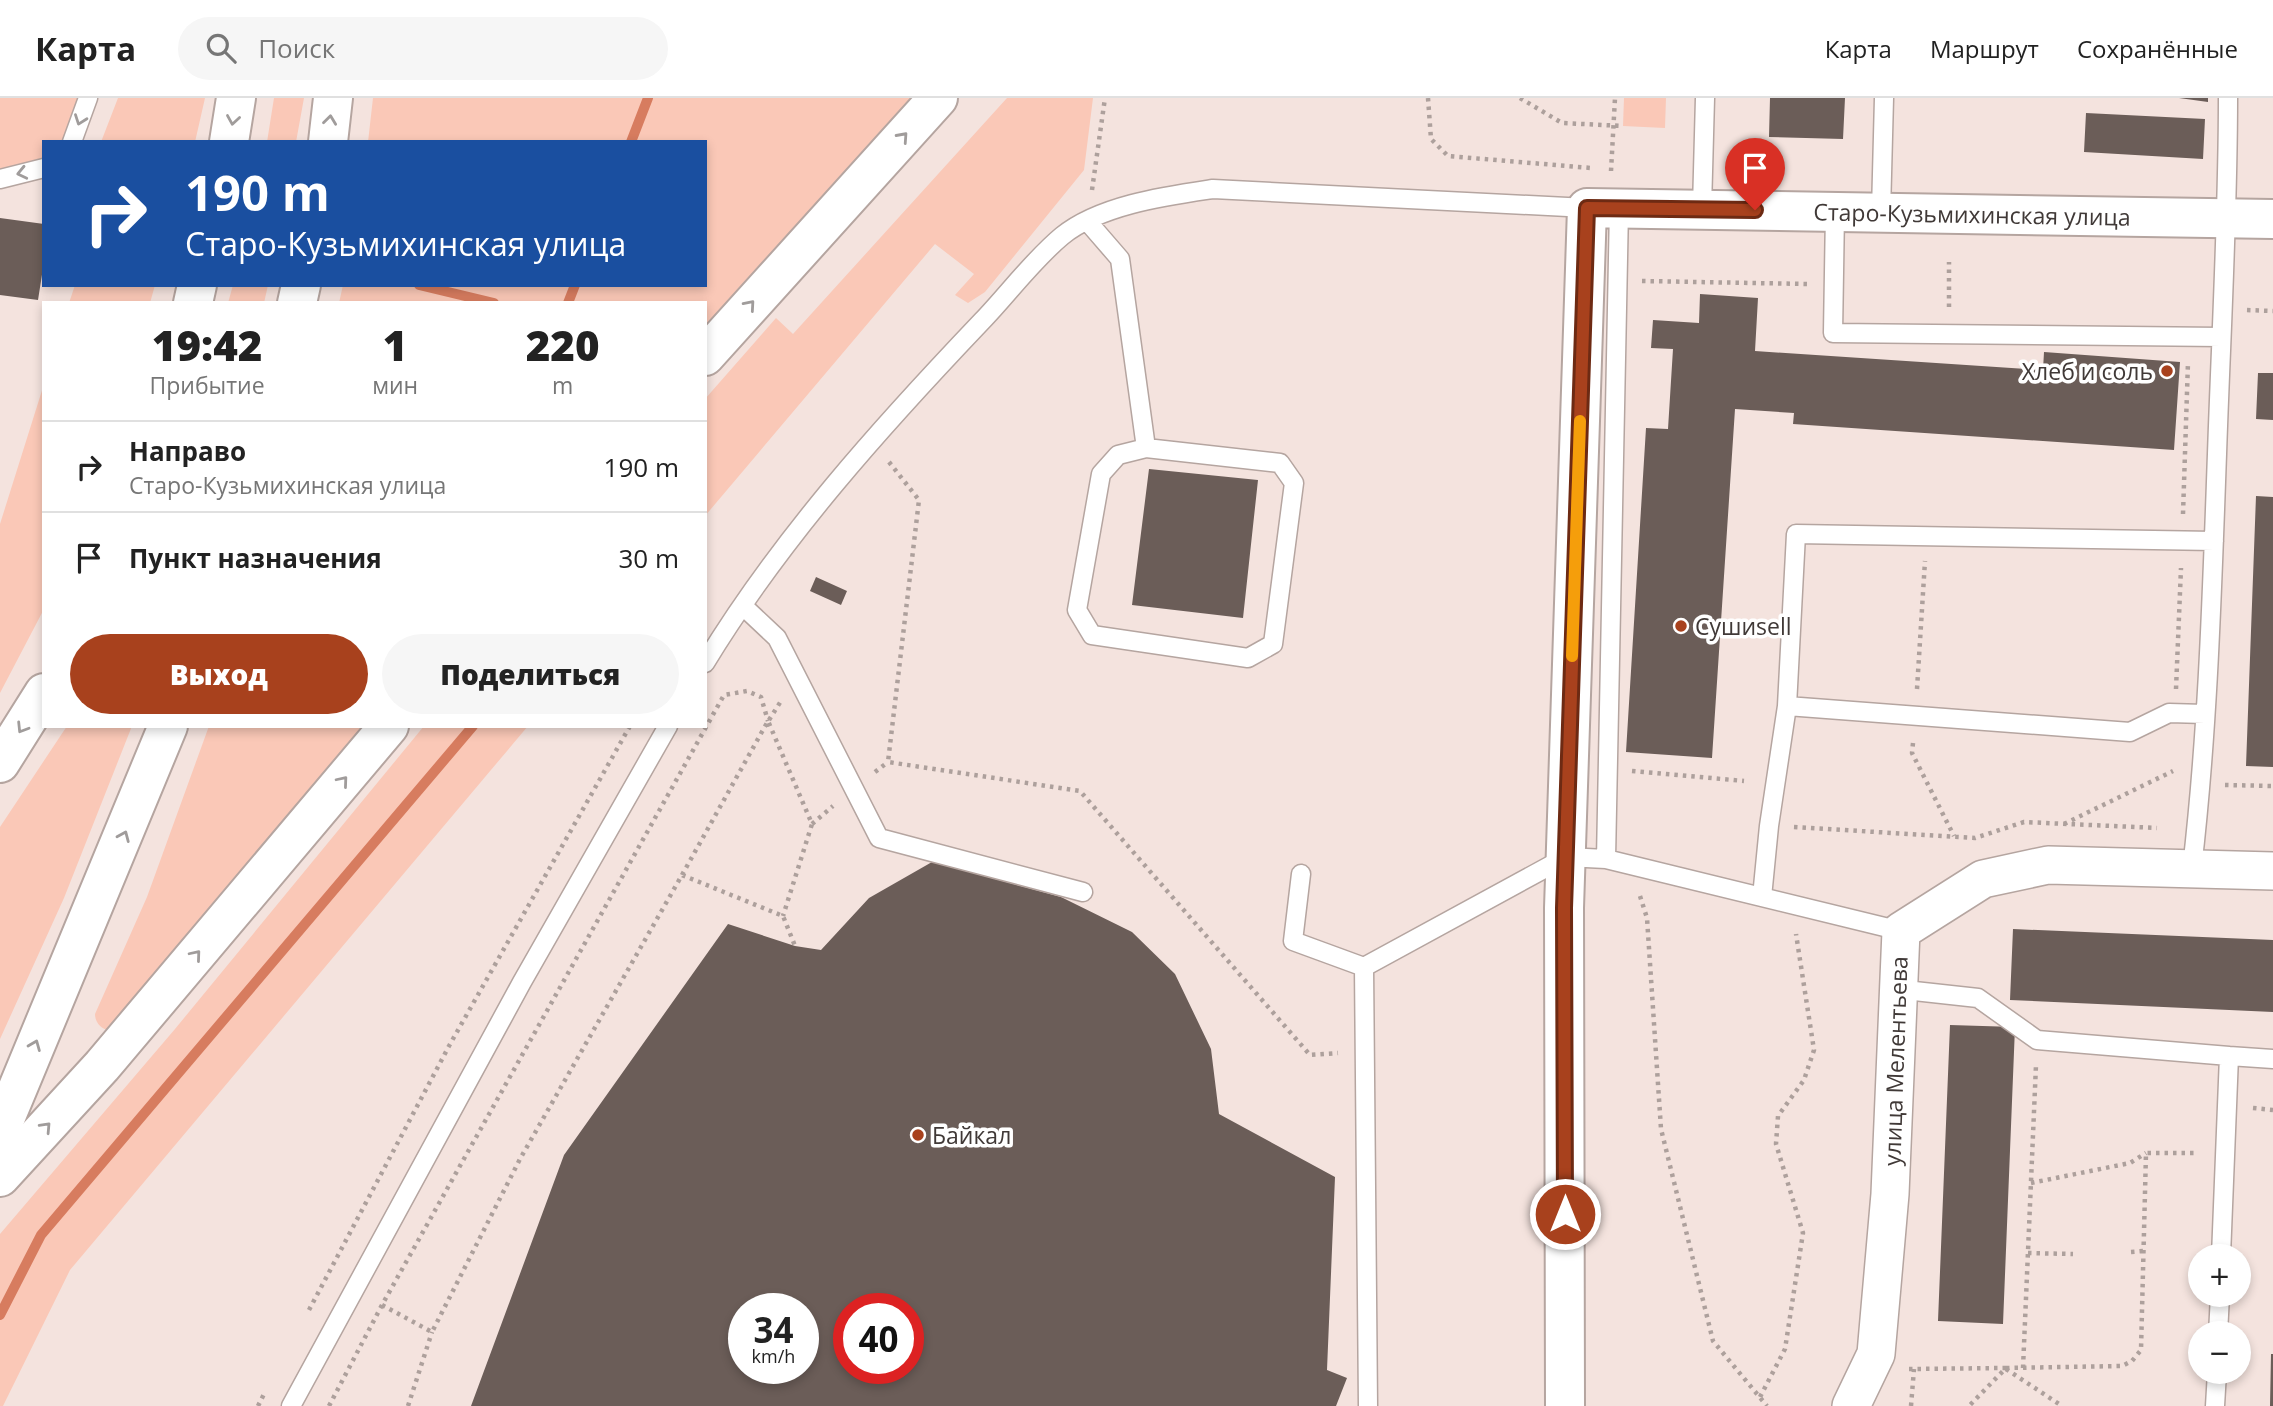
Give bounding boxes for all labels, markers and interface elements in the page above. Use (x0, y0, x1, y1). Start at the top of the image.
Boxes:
search box (178, 17, 668, 80)
text: Карта (35, 26, 136, 71)
icon: search (202, 29, 240, 67)
text: Поиск (258, 30, 335, 66)
text: Карта (1825, 32, 1892, 65)
text: Маршрут (1930, 32, 2039, 65)
text: Сохранённые (2077, 32, 2238, 65)
one-way arrow (74, 113, 88, 125)
one-way arrow (226, 114, 241, 126)
one-way arrow (323, 114, 338, 126)
one-way arrow (895, 132, 907, 145)
pin (1725, 138, 1785, 210)
icon: arrive (1736, 149, 1774, 187)
text: 190 m (185, 159, 330, 225)
one-way arrow (16, 165, 28, 180)
icon: right (70, 168, 161, 259)
street label: Старо-Кузьмихинская улица (1813, 195, 2131, 233)
text: Старо-Кузьмихинская улица (185, 222, 626, 265)
one-way arrow (742, 300, 754, 313)
text: 19:42 (152, 316, 262, 373)
text: 1 (383, 316, 407, 373)
text: 220 (526, 316, 599, 373)
place label: Хлеб и соль (2022, 355, 2153, 387)
marker: Хлеб и соль (2159, 363, 2175, 379)
text: Прибытие (149, 369, 265, 401)
text: мин (372, 369, 418, 401)
text: m (552, 369, 573, 401)
text: Направо (129, 433, 246, 469)
icon: right (70, 448, 108, 486)
text: 190 m (604, 449, 679, 485)
text: Старо-Кузьмихинская улица (129, 469, 446, 501)
icon: arrive (70, 539, 108, 577)
text: Пункт назначения (129, 540, 382, 576)
text: 30 m (618, 540, 679, 576)
place label: Сушиsell (1695, 610, 1792, 642)
marker: Сушиsell (1673, 618, 1689, 634)
button: Выход (70, 634, 368, 714)
button: Поделиться (382, 634, 679, 714)
one-way arrow (18, 721, 31, 734)
one-way arrow (334, 777, 347, 789)
one-way arrow (116, 831, 130, 843)
one-way arrow (188, 951, 200, 964)
street label: улица Мелентьева (1875, 956, 1915, 1166)
one-way arrow (26, 1040, 40, 1052)
place label: Байкал (932, 1119, 1011, 1151)
one-way arrow (38, 1122, 51, 1135)
marker: Байкал (910, 1127, 926, 1143)
position arrow (1528, 1177, 1602, 1251)
map controls (2188, 1244, 2251, 1384)
button: + (2188, 1244, 2251, 1307)
speed limit sign: 40 (833, 1293, 924, 1384)
text: 34 (753, 1306, 794, 1353)
button: − (2188, 1321, 2251, 1384)
text: km/h (752, 1344, 795, 1368)

